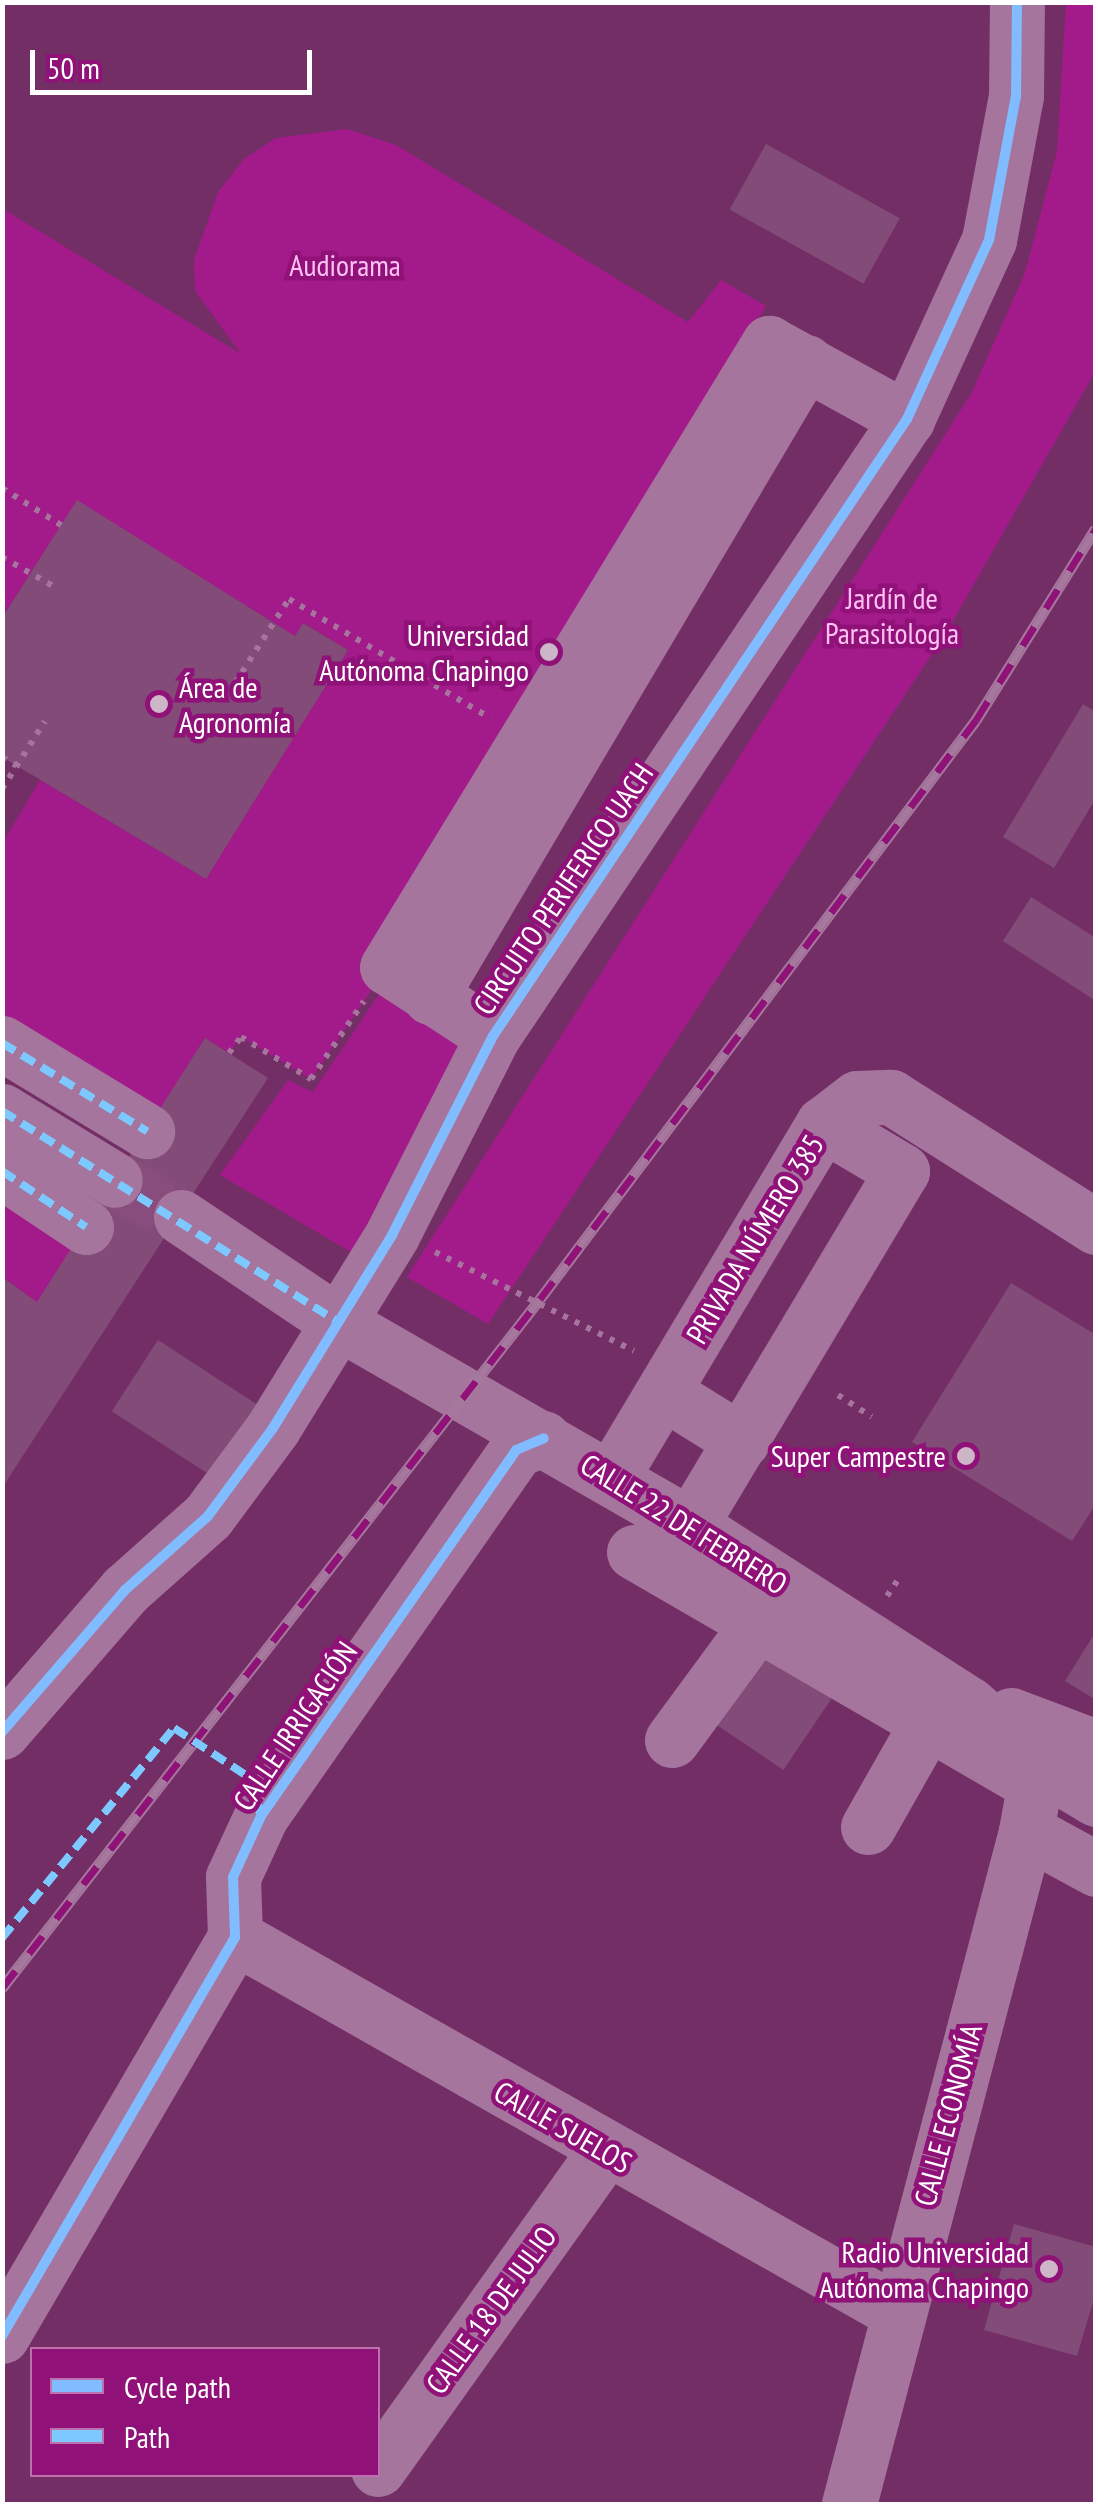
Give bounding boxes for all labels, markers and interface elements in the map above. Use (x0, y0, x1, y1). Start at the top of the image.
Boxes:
scale bar (35, 30, 318, 92)
text: 50 m (47, 48, 100, 87)
park label: Audiorama (289, 247, 401, 283)
park label: Jardín de Parasitología (825, 580, 959, 650)
place label: Universidad Autónoma Chapingo (319, 617, 529, 688)
marker: Universidad Autónoma Chapingo (538, 641, 560, 663)
place label: Área de Agronomía (179, 669, 291, 740)
marker: Área de Agronomía (148, 693, 170, 715)
street label: CIRCUITO PERIFERICO UACH (466, 757, 660, 1021)
street label: PRIVADA NÚMERO 385 (678, 1128, 832, 1350)
place label: Super Campestre (771, 1438, 946, 1474)
marker: Super Campestre (955, 1445, 977, 1467)
street label: CALLE 22 DE FEBRERO (574, 1446, 794, 1602)
street label: CALLE IRRIGACIÓN (225, 1635, 365, 1817)
street label: CALLE ECONOMÍA (906, 2020, 990, 2210)
street label: CALLE SUELOS (488, 2073, 638, 2181)
street label: CALLE 18 DE JULIO (418, 2219, 564, 2401)
place label: Radio Universidad Autónoma Chapingo (819, 2234, 1029, 2304)
marker: Radio Universidad Autónoma Chapingo (1038, 2258, 1060, 2280)
legend (30, 2347, 380, 2477)
text: Cycle path (124, 2367, 231, 2406)
text: Path (124, 2417, 170, 2456)

